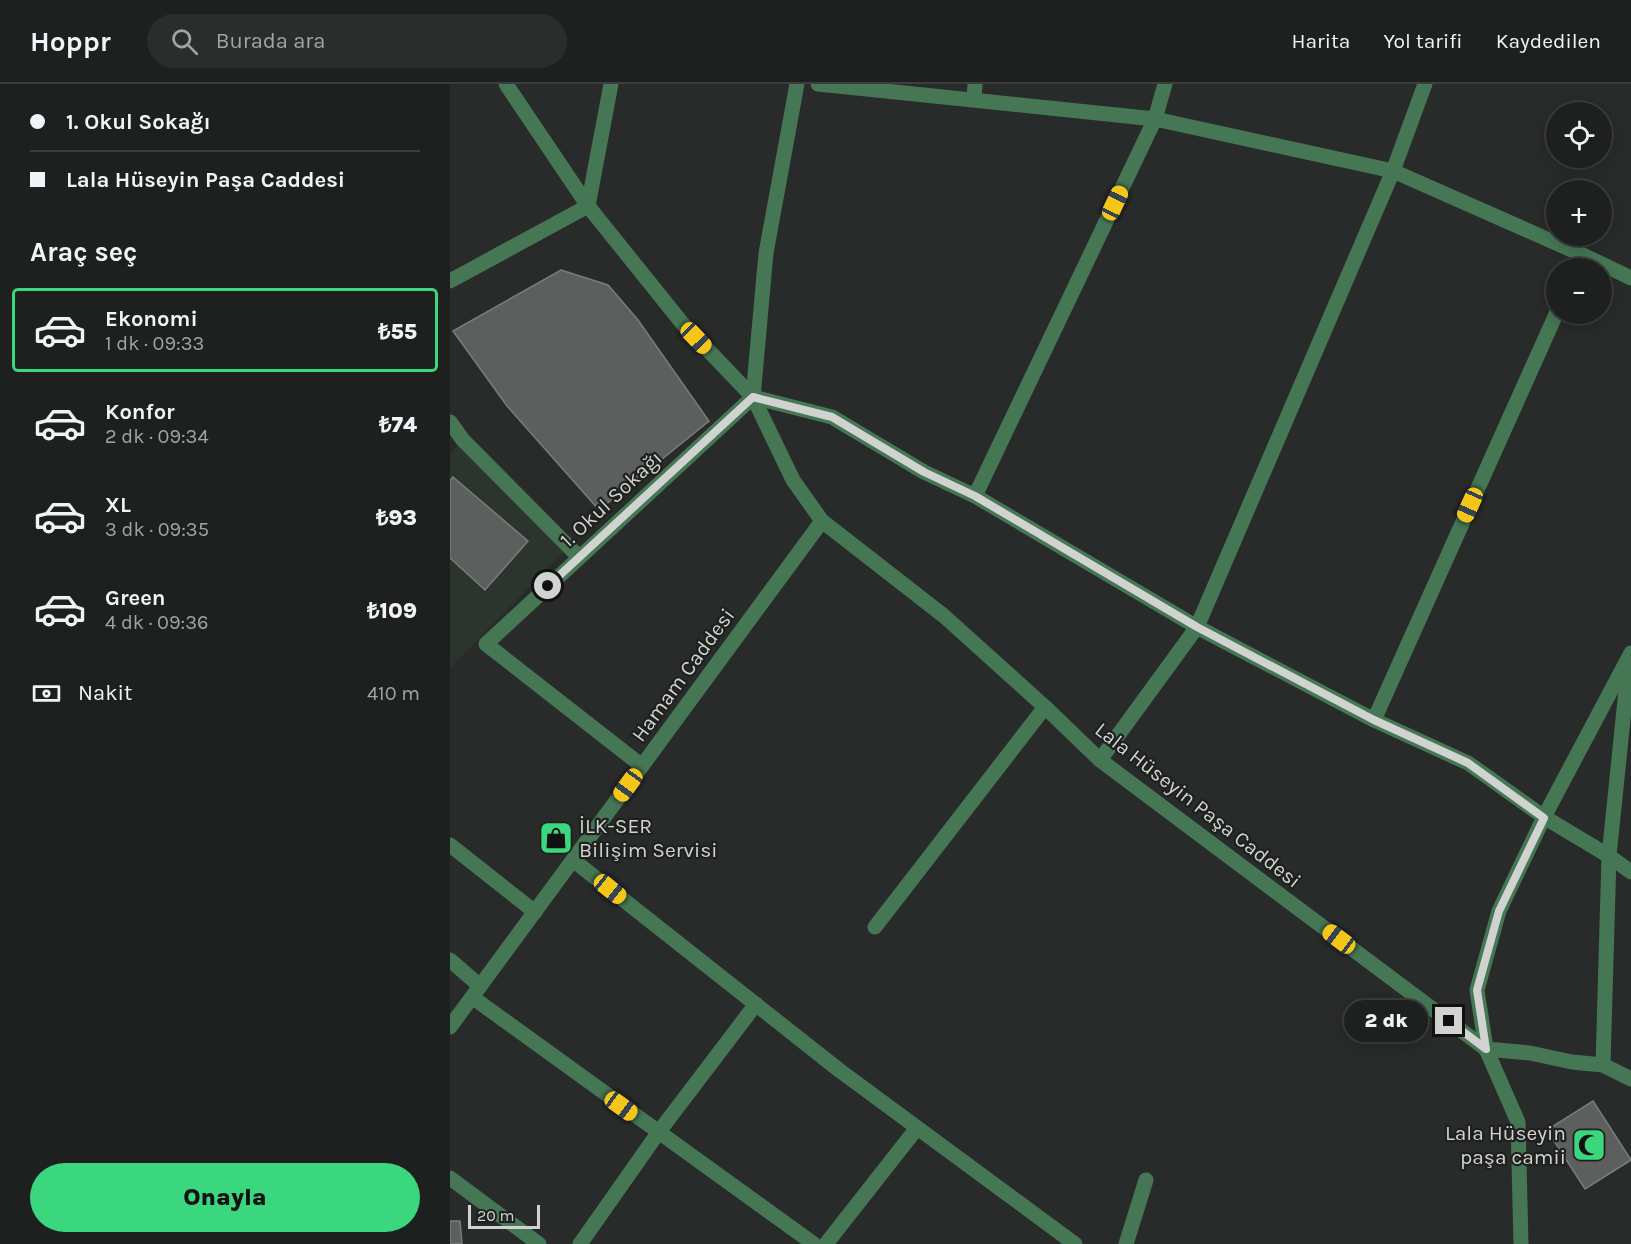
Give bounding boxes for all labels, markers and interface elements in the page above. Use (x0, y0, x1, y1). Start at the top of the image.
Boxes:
search box (147, 14, 567, 68)
text: Hoppr (30, 25, 111, 58)
icon: search (168, 25, 201, 58)
text: Burada ara (216, 28, 325, 54)
text: Harita (1291, 29, 1350, 53)
text: Yol tarifi (1383, 29, 1463, 53)
text: Kaydedilen (1496, 29, 1601, 53)
map controls (1546, 102, 1612, 324)
button: locate (1546, 102, 1612, 168)
text: 1. Okul Sokağı (66, 109, 211, 135)
text: Lala Hüseyin Paşa Caddesi (66, 167, 345, 193)
button: + (1546, 180, 1612, 246)
car (1099, 183, 1131, 223)
text: Araç seç (30, 236, 137, 268)
button: − (1546, 258, 1612, 324)
icon: car (33, 303, 87, 357)
text: Ekonomi (105, 306, 198, 332)
text: ₺55 (378, 319, 417, 345)
car (677, 319, 715, 357)
text: 1 dk · 09:33 (105, 332, 204, 355)
icon: car (33, 396, 87, 450)
text: Konfor (105, 399, 175, 425)
text: ₺74 (379, 412, 417, 438)
text: 2 dk · 09:34 (105, 425, 209, 448)
street label: 1. Okul Sokağı (555, 446, 667, 552)
car (1454, 485, 1486, 525)
icon: car (33, 489, 87, 543)
text: XL (105, 492, 131, 518)
text: ₺93 (376, 505, 417, 531)
text: 3 dk · 09:35 (105, 518, 209, 541)
route start (534, 572, 561, 599)
icon: car (33, 582, 87, 636)
text: Green (105, 585, 166, 611)
text: ₺109 (367, 598, 417, 624)
street label: Hamam Caddesi (627, 604, 739, 746)
text: 4 dk · 09:36 (105, 611, 208, 634)
icon: cash (30, 677, 63, 710)
text: Nakit (78, 680, 132, 706)
text: 410 m (367, 682, 420, 705)
street label: Lala Hüseyin Paşa Caddesi (1090, 717, 1306, 893)
car (610, 765, 646, 805)
place label: İLK-SER Bilişim Servisi (579, 814, 718, 862)
shop icon: İLK-SER Bilişim Servisi (538, 820, 574, 856)
car (590, 871, 630, 907)
car (1319, 921, 1359, 957)
callout: 2 dk (1344, 1000, 1428, 1042)
route end (1435, 1007, 1462, 1034)
text: 2 dk (1364, 1009, 1408, 1032)
car (601, 1088, 641, 1124)
place label: Lala Hüseyin paşa camii (1445, 1121, 1566, 1169)
mosque icon: Lala Hüseyin paşa camii (1571, 1127, 1607, 1163)
button: Onayla (30, 1163, 420, 1232)
scale bar (468, 1202, 540, 1230)
text: 20 m (477, 1206, 515, 1225)

